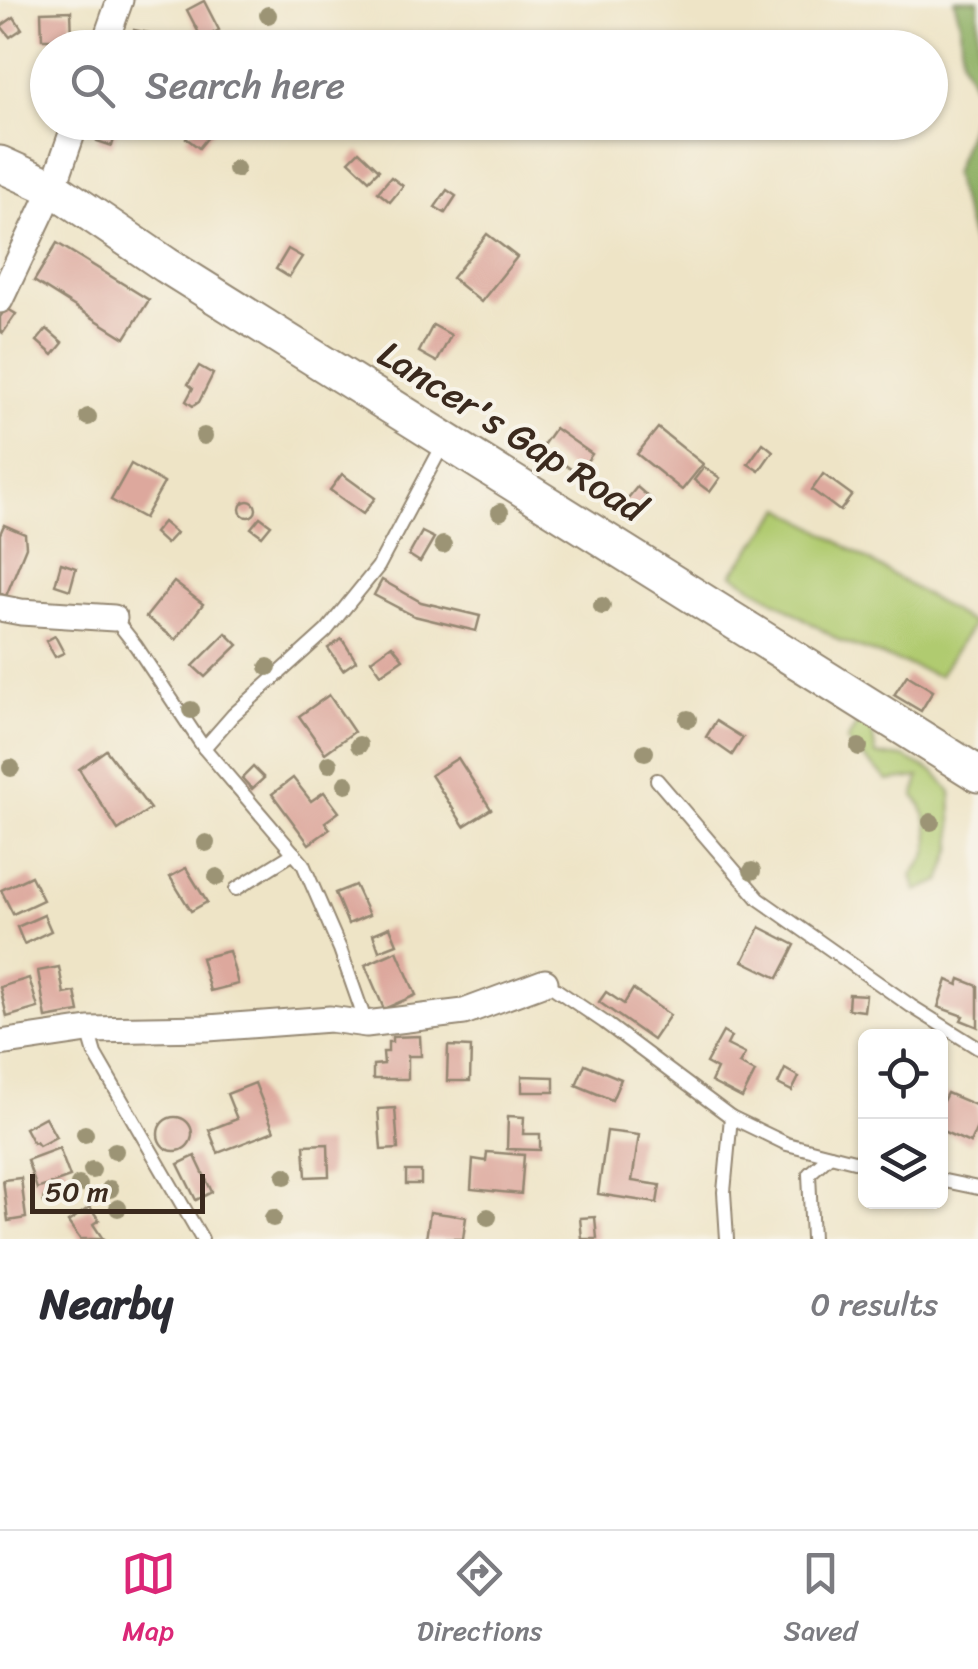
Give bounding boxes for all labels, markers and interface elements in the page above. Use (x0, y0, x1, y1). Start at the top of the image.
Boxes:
search box (30, 30, 948, 140)
text: Search here (145, 52, 345, 119)
icon: search (65, 58, 120, 113)
street label: Lancer's Gap Road (364, 322, 662, 543)
map controls (858, 1029, 948, 1209)
button: locate (858, 1029, 948, 1119)
button: layers (858, 1119, 948, 1209)
text: 50 m (45, 1167, 109, 1216)
scale bar (30, 1169, 205, 1214)
text: Nearby (40, 1267, 173, 1341)
text: 0 results (810, 1276, 938, 1333)
tab: Map (121, 1546, 176, 1655)
tab: Directions (417, 1546, 542, 1655)
tab: Saved (784, 1546, 857, 1655)

